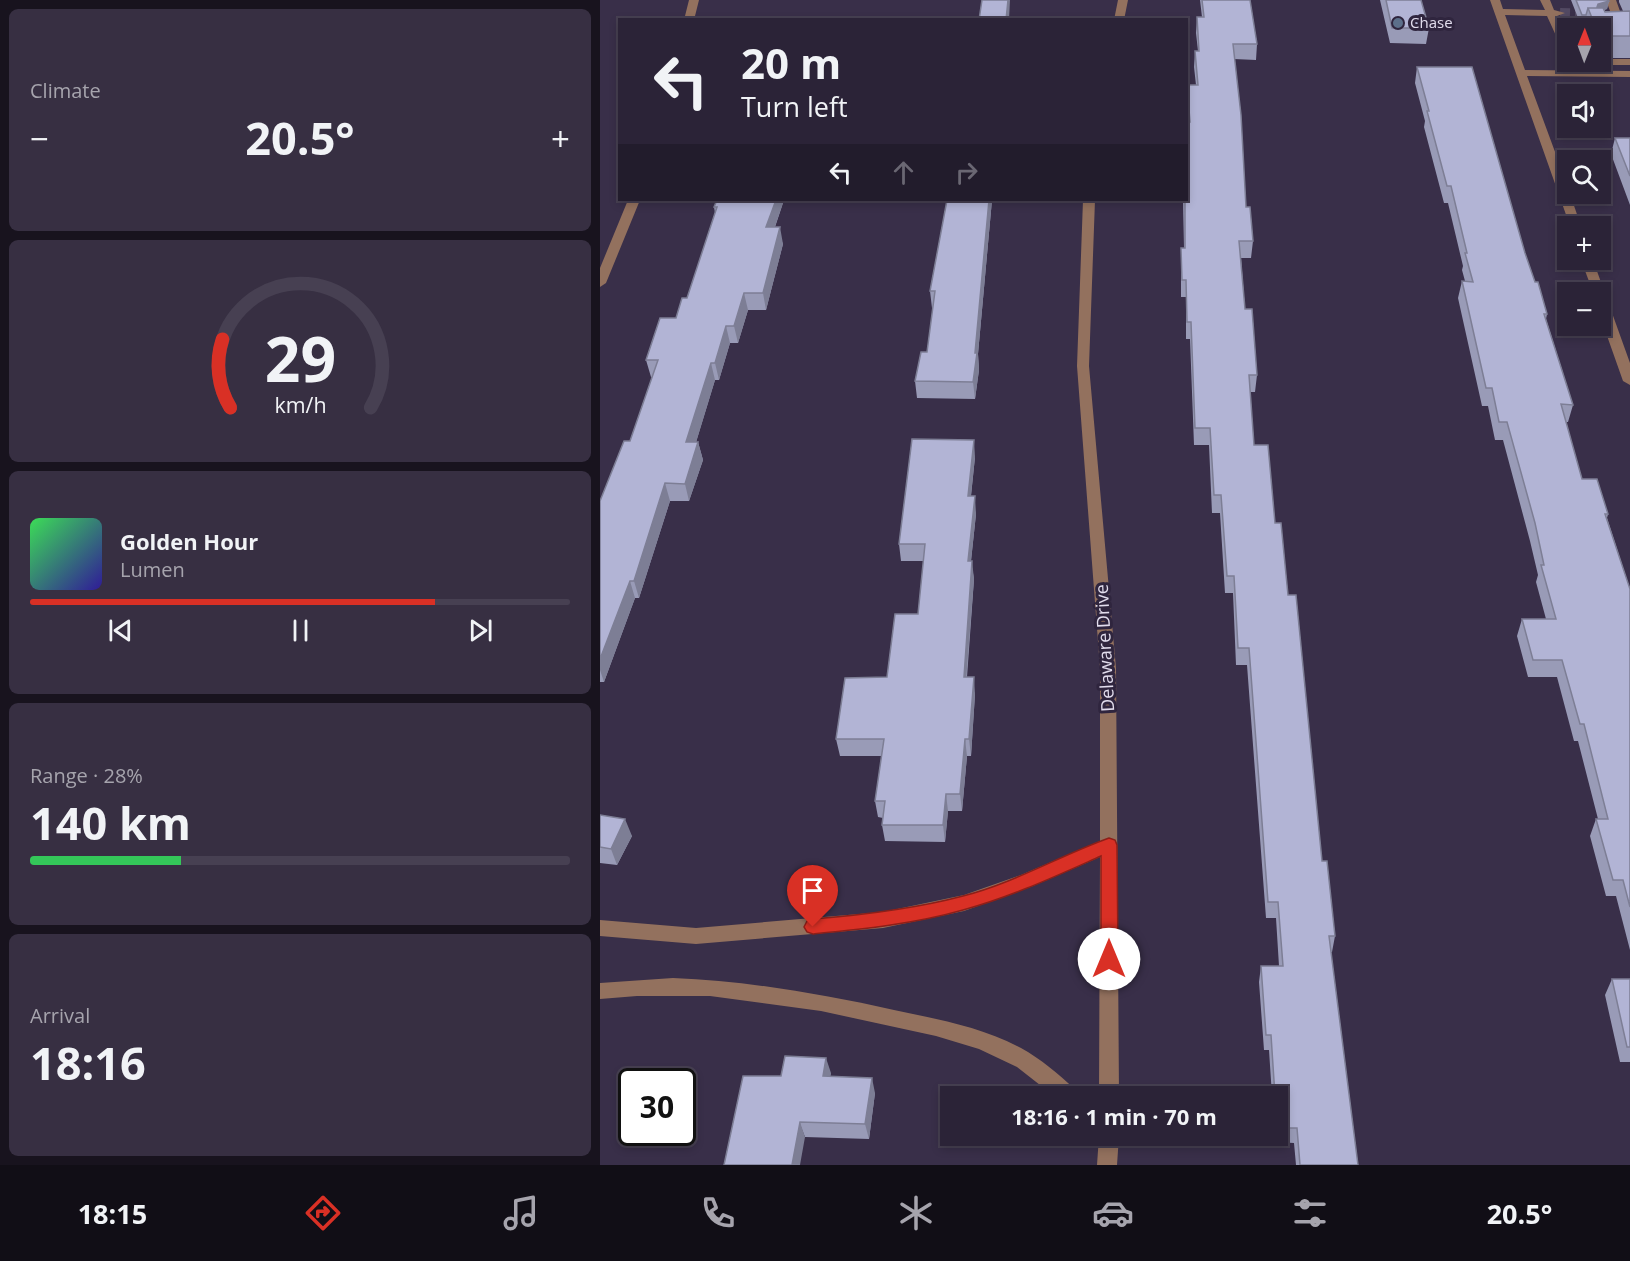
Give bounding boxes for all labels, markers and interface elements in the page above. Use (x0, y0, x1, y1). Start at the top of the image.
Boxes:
place label: Chase (1410, 12, 1453, 32)
marker: Chase (1391, 16, 1405, 30)
north arrow (1557, 18, 1611, 72)
map controls (1557, 18, 1611, 336)
text: 20 m (741, 34, 841, 91)
icon: left (642, 42, 720, 120)
text: Climate (30, 77, 101, 104)
button: sound (1557, 84, 1611, 138)
text: Turn left (741, 88, 848, 125)
text: 20.5° (245, 107, 355, 168)
text: − (30, 116, 49, 161)
text: + (551, 116, 570, 161)
button: search (1557, 150, 1611, 204)
icon: left (824, 156, 857, 189)
icon: ahead (887, 156, 920, 189)
icon: right (950, 156, 983, 189)
button: + (1557, 216, 1611, 270)
button: − (1557, 282, 1611, 336)
text: 29 (264, 315, 336, 400)
text: km/h (274, 391, 326, 420)
text: Golden Hour (120, 526, 258, 556)
text: Lumen (120, 556, 185, 583)
street label: Delaware Drive (1089, 584, 1119, 713)
icon: previous (104, 614, 137, 647)
icon: pause (284, 614, 317, 647)
icon: next (464, 614, 497, 647)
text: Range · 28% (30, 762, 143, 789)
text: 140 km (30, 792, 191, 853)
pin (787, 865, 838, 927)
icon: arrive (796, 874, 829, 907)
position arrow (1077, 927, 1141, 991)
text: Arrival (30, 1002, 90, 1029)
text: 18:16 (30, 1032, 146, 1093)
speed limit sign: 30 (618, 1068, 696, 1146)
text: 18:16 · 1 min · 70 m (1011, 1101, 1217, 1131)
icon: directions (302, 1192, 344, 1234)
icon: music (500, 1192, 542, 1234)
icon: phone (697, 1192, 739, 1234)
icon: climate (895, 1192, 937, 1234)
icon: car (1092, 1192, 1134, 1234)
icon: filters (1289, 1192, 1331, 1234)
text: 18:15 (78, 1195, 147, 1232)
text: 20.5° (1487, 1195, 1552, 1232)

